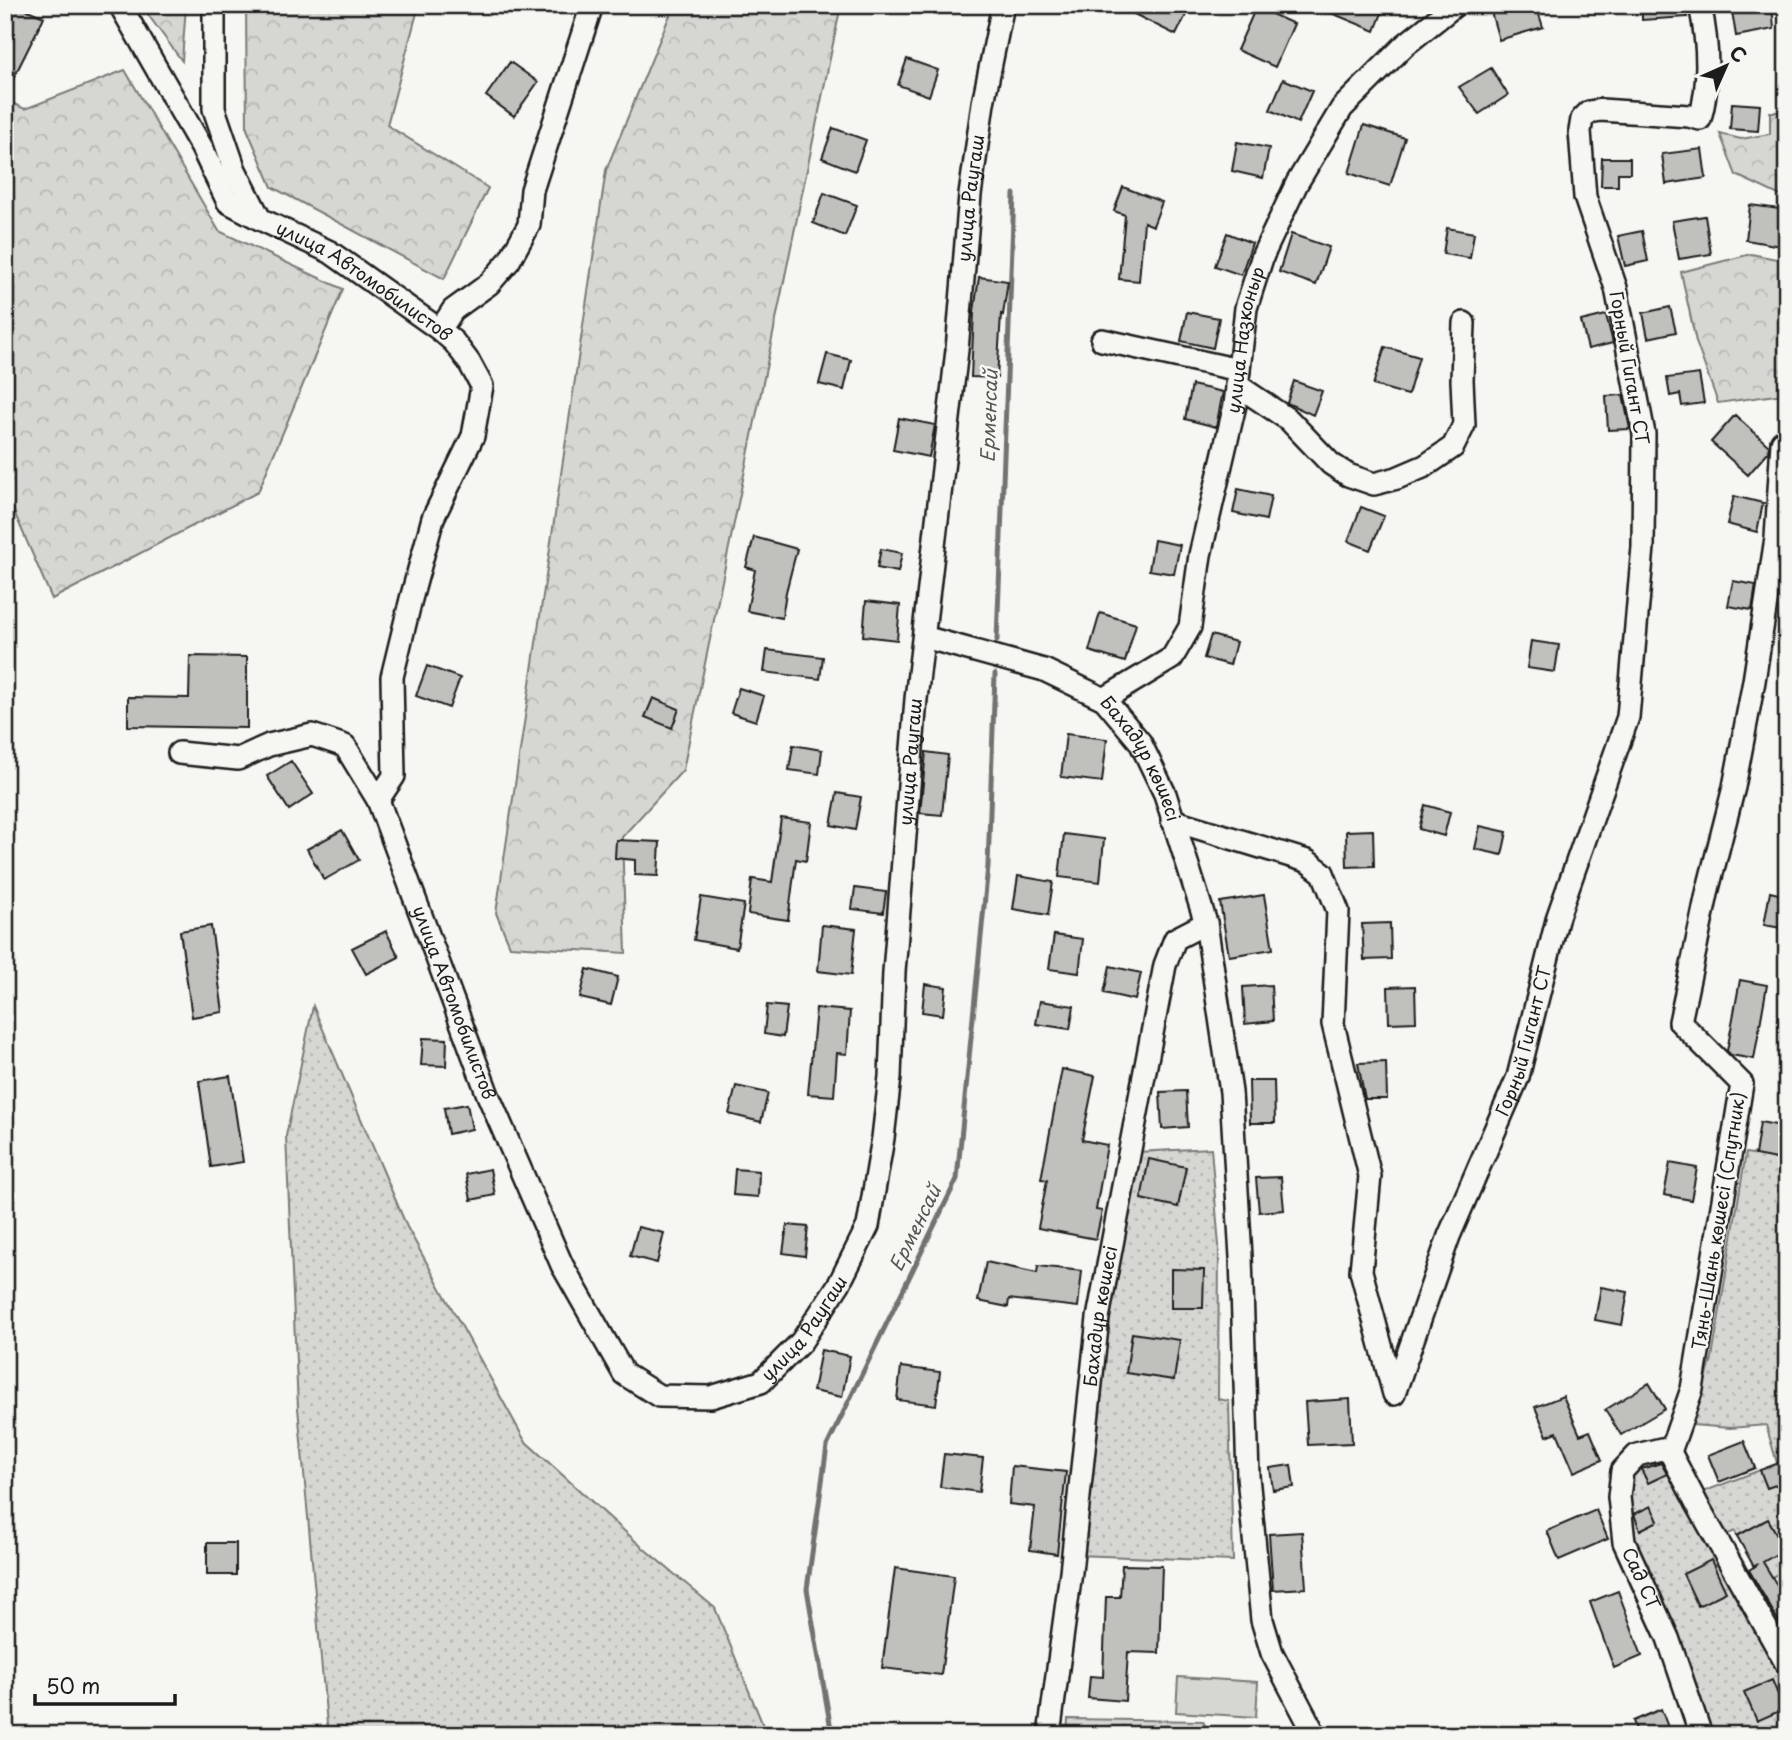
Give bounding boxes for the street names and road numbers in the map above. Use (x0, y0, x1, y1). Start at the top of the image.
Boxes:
street label: улица Раугаш (949, 133, 990, 263)
street label: улица Автомобилистов (272, 213, 459, 347)
street label: улица Назконыр (1219, 263, 1270, 416)
street label: Горный Гигант СТ (1604, 289, 1657, 447)
street label: Бахадүр көшесі (1095, 689, 1188, 825)
street label: улица Раугаш (891, 697, 928, 827)
street label: улица Автомобилистов (407, 901, 504, 1103)
street label: Горный Гигант СТ (1488, 962, 1557, 1120)
street label: Тянь-Шань көшесі (Спутник) (1684, 1090, 1751, 1352)
street label: Бахадүр көшесі (1076, 1243, 1123, 1388)
street label: улица Раугаш (754, 1270, 853, 1387)
street label: Сад СТ (1616, 1542, 1669, 1614)

